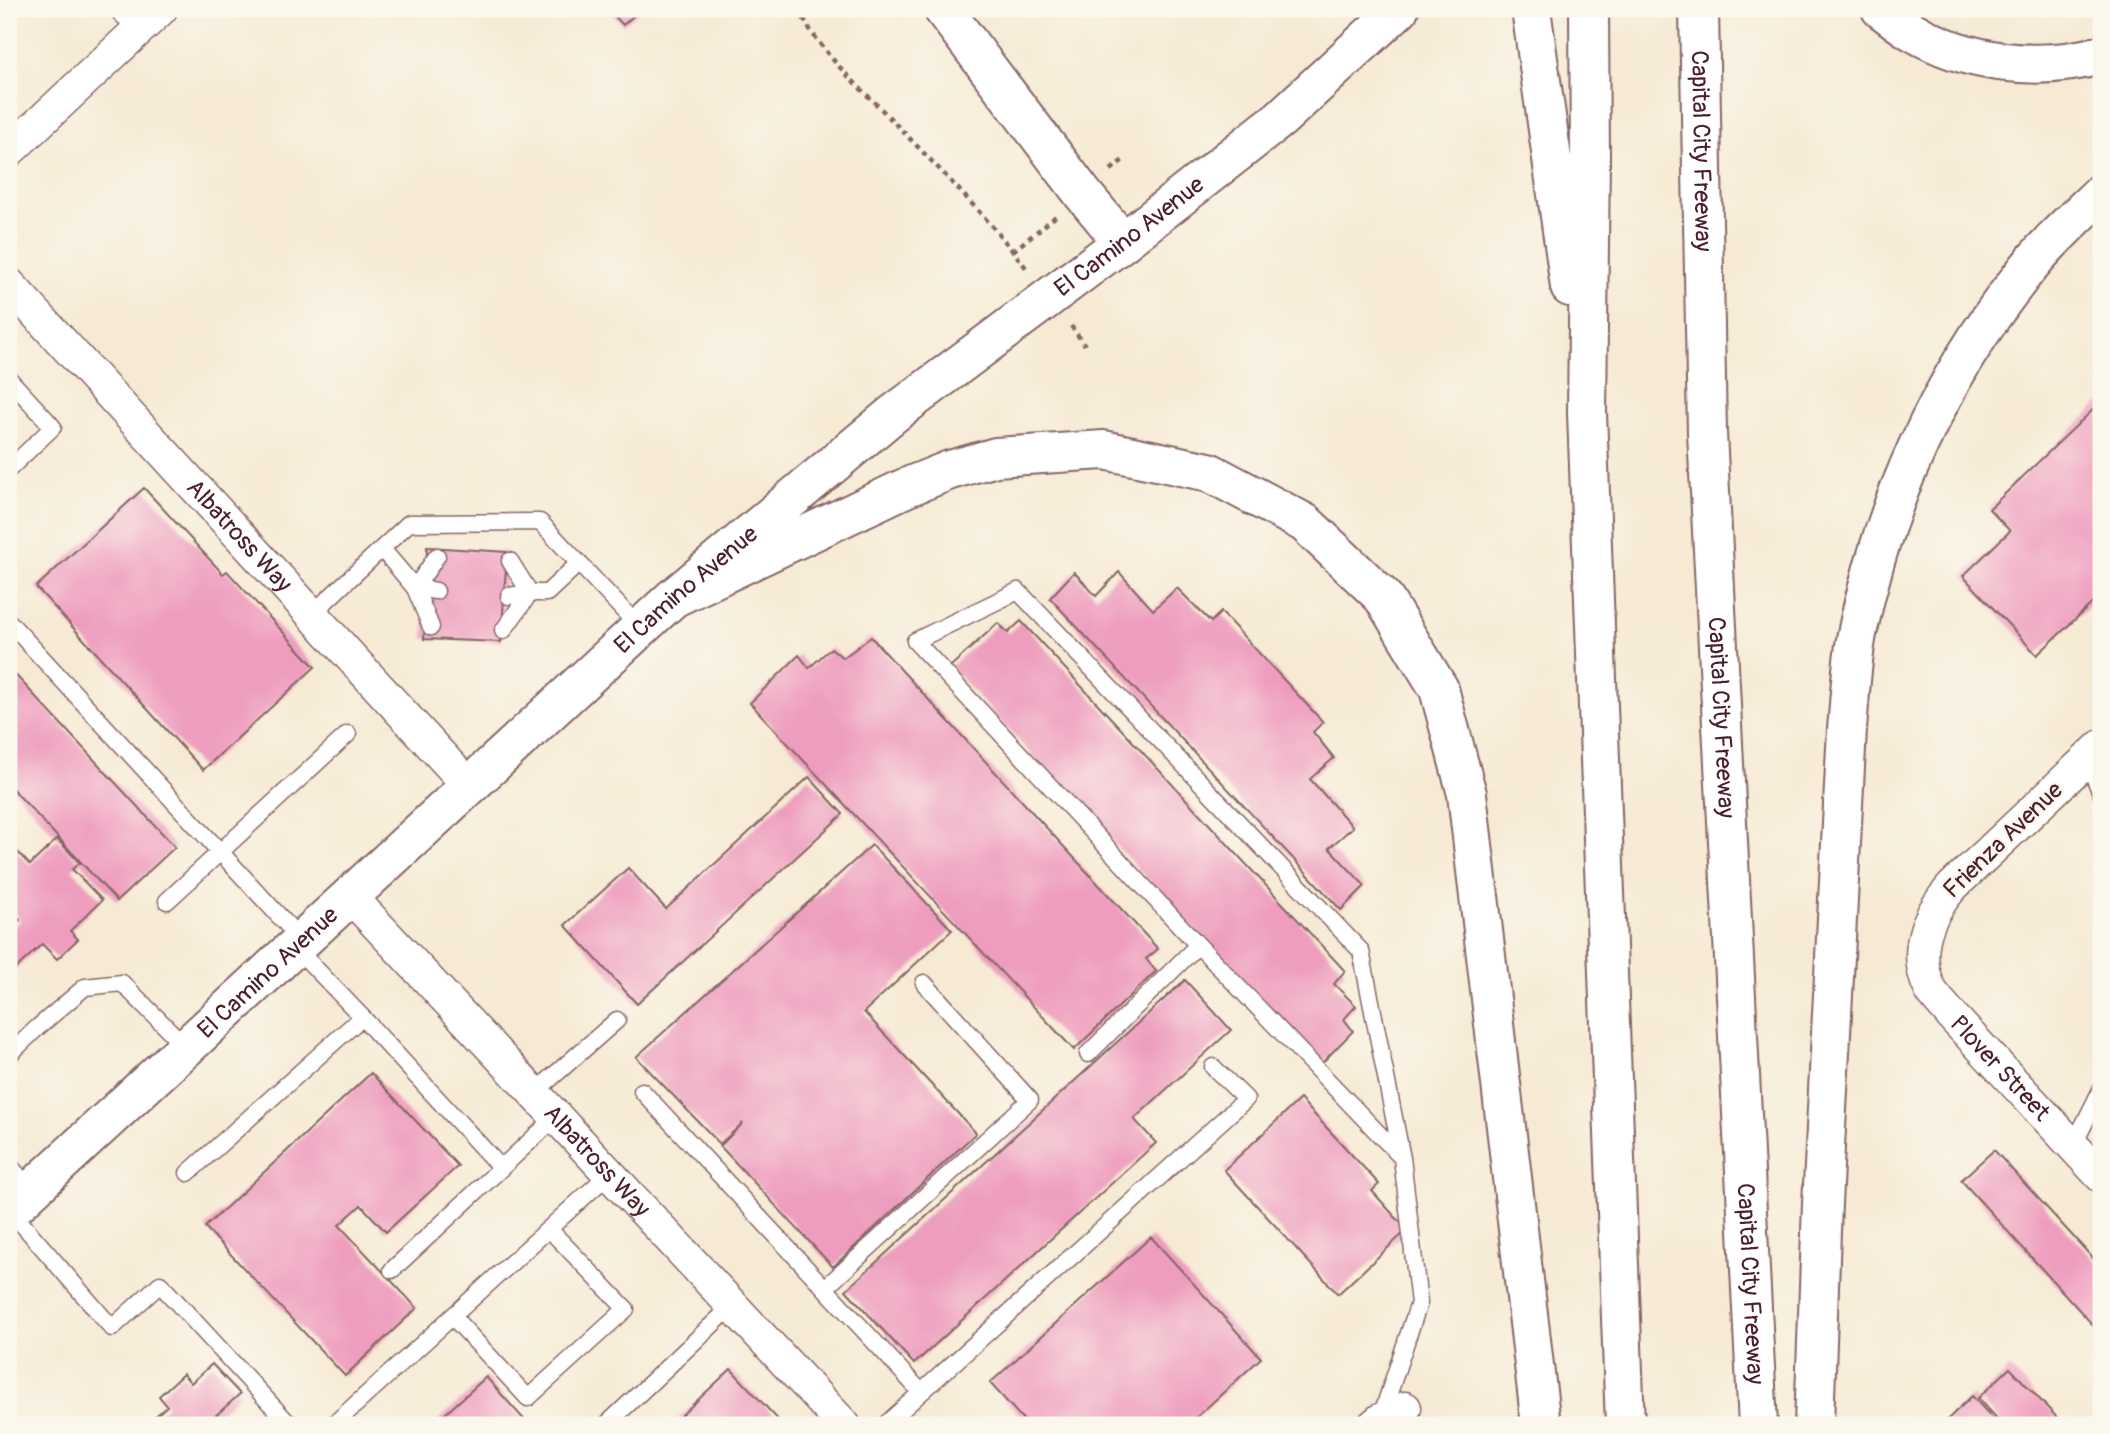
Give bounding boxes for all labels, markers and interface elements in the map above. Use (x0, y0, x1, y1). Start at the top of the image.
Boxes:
street label: Capital City Freeway (1685, 50, 1718, 252)
street label: El Camino Avenue (1049, 170, 1210, 303)
street label: Albatross Way (180, 473, 298, 598)
street label: El Camino Avenue (608, 519, 764, 660)
street label: Capital City Freeway (1702, 616, 1741, 819)
street label: Frienza Avenue (1937, 776, 2069, 904)
street label: El Camino Avenue (191, 900, 344, 1044)
street label: Plover Street (1944, 1009, 2057, 1127)
street label: Albatross Way (538, 1098, 656, 1223)
street label: Capital City Freeway (1731, 1182, 1770, 1385)

